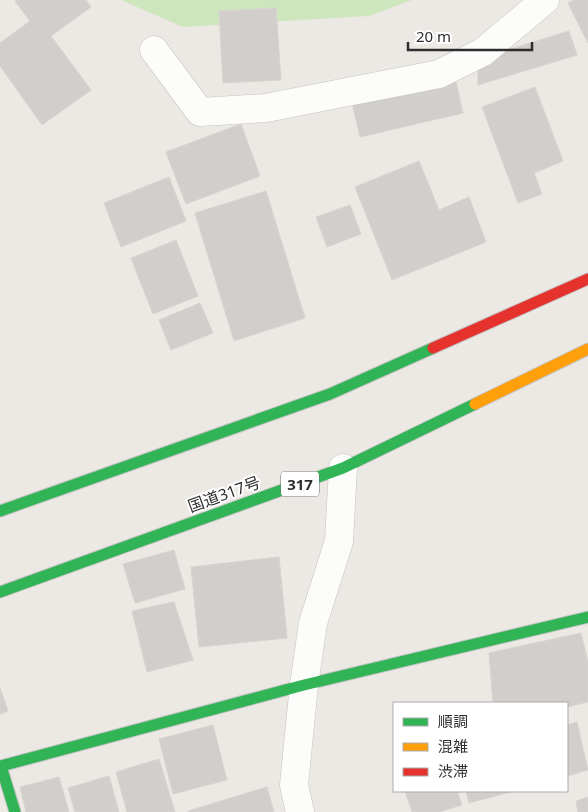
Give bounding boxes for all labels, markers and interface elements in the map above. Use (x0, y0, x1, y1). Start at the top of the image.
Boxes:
scale bar (408, 20, 532, 52)
text: 20 m (416, 26, 451, 46)
street label: 国道317号 (185, 471, 263, 517)
road number: 317 (281, 472, 319, 496)
legend (393, 702, 568, 792)
text: 順調 (438, 711, 468, 731)
text: 混雑 (438, 736, 468, 756)
text: 渋滞 (438, 761, 468, 781)

